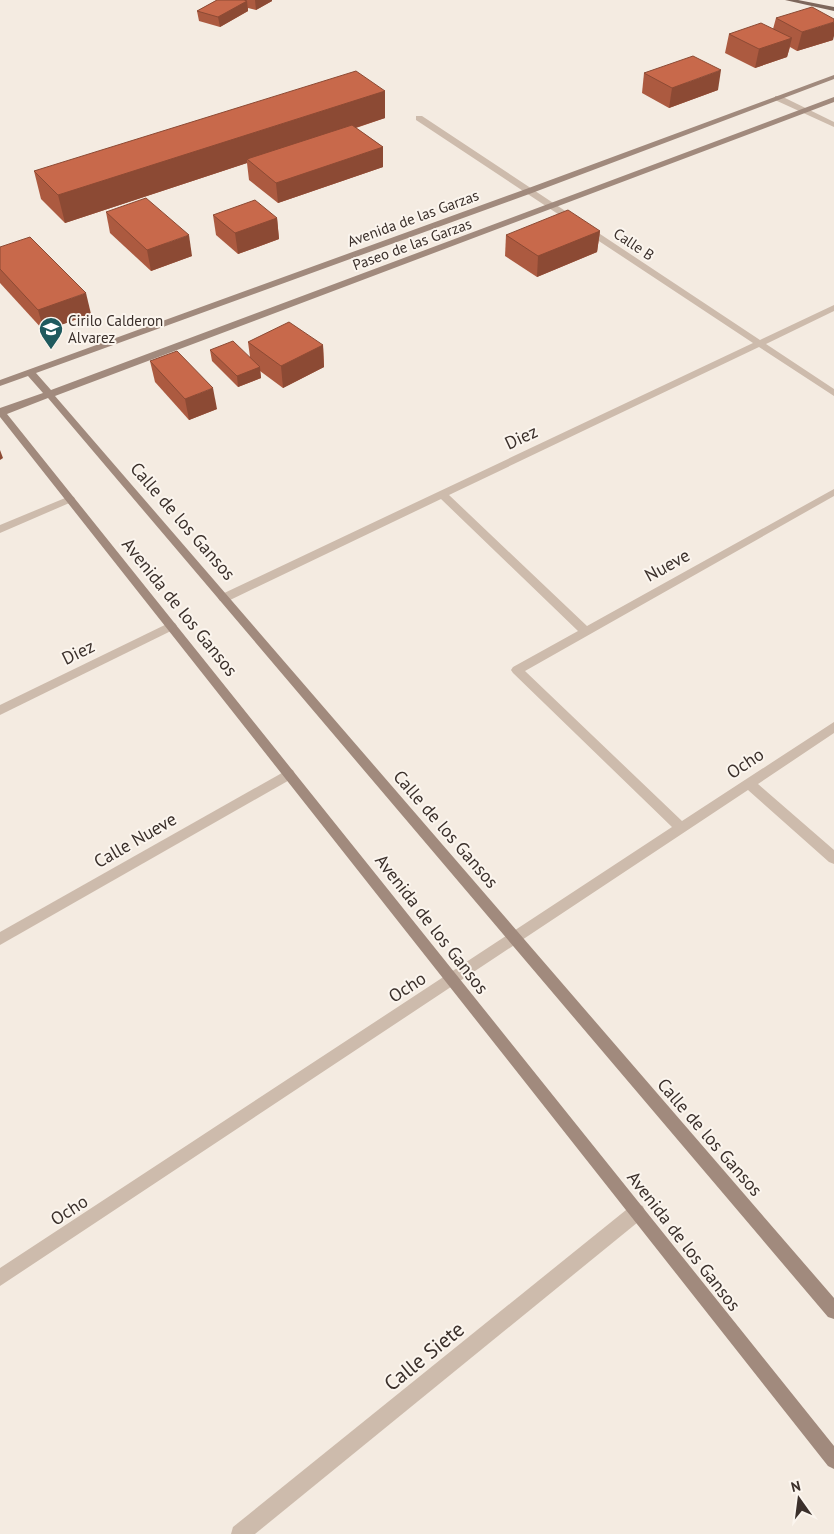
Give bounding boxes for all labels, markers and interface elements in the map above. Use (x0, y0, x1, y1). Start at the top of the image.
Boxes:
street label: Avenida de las Garzas (345, 185, 481, 251)
street label: Paseo de las Garzas (350, 214, 474, 274)
street label: Calle B (610, 224, 658, 264)
place label: Cirilo Calderon Alvarez (68, 311, 163, 347)
school or university icon: Cirilo Calderon Alvarez (38, 316, 64, 350)
street label: Diez (501, 419, 541, 455)
street label: Calle de los Gansos (125, 457, 241, 585)
street label: Avenida de los Gansos (117, 533, 243, 681)
street label: Nueve (640, 543, 694, 587)
street label: Diez (58, 634, 98, 670)
street label: Ocho (722, 742, 768, 784)
street label: Calle de los Gansos (388, 765, 504, 893)
street label: Calle Nueve (90, 807, 180, 873)
street label: Avenida de los Gansos (370, 849, 494, 999)
street label: Ocho (384, 966, 430, 1008)
street label: Calle de los Gansos (652, 1073, 768, 1201)
street label: Avenida de los Gansos (622, 1166, 746, 1316)
street label: Ocho (46, 1189, 92, 1231)
street label: Calle Siete (378, 1315, 470, 1397)
north arrow (774, 1474, 824, 1524)
text: N (789, 1477, 802, 1496)

